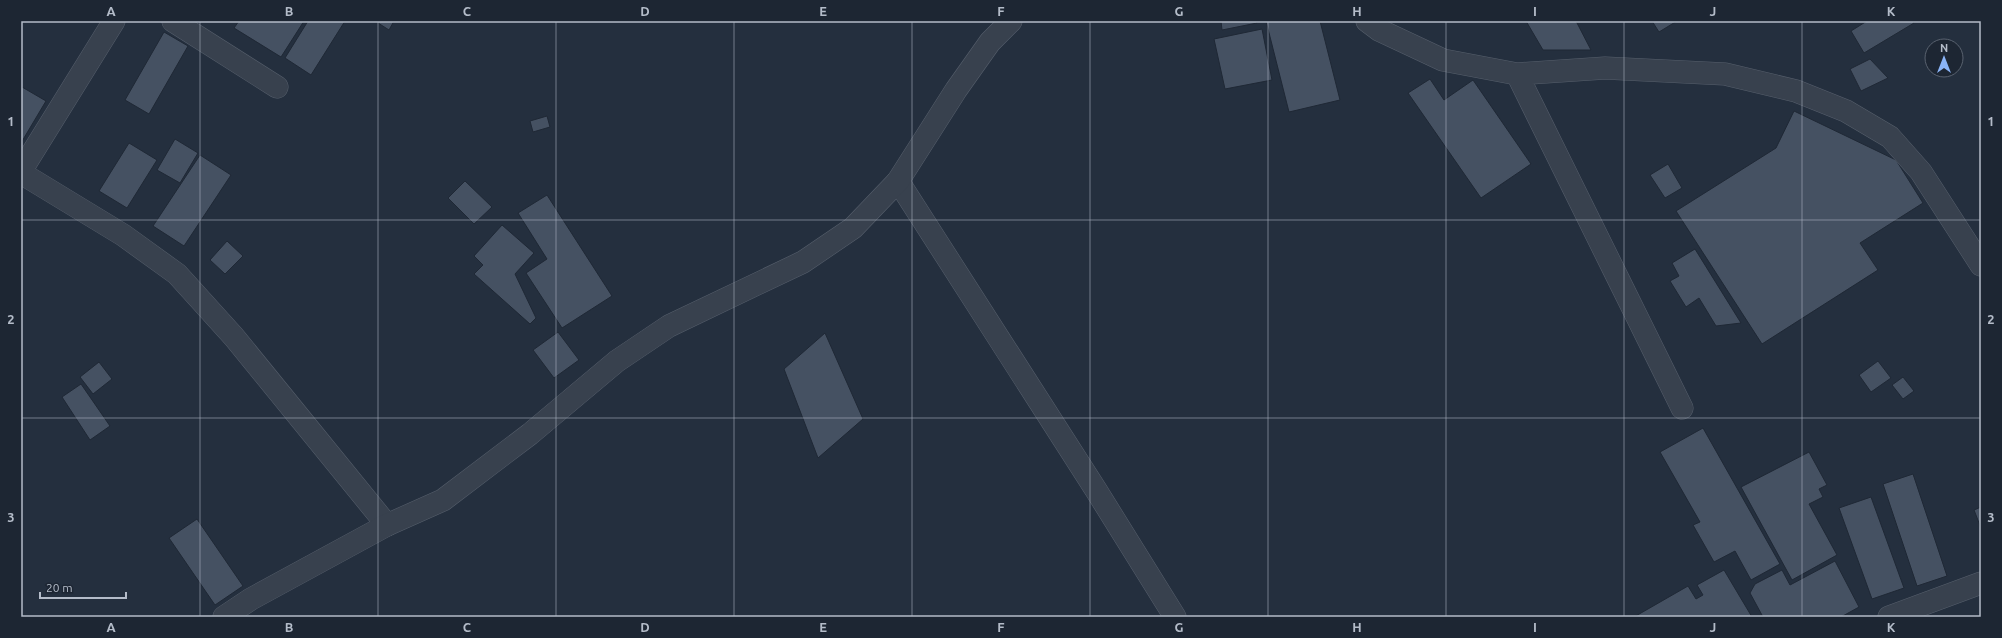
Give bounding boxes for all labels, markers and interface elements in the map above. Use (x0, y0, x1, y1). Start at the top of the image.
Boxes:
text: A (106, 4, 116, 18)
text: B (285, 4, 294, 18)
text: C (463, 4, 472, 18)
text: D (640, 4, 650, 18)
text: E (819, 4, 827, 18)
text: F (997, 4, 1005, 18)
text: G (1175, 4, 1184, 18)
text: H (1352, 4, 1362, 18)
text: I (1533, 4, 1537, 18)
text: J (1710, 4, 1716, 18)
text: K (1887, 4, 1896, 18)
north arrow (1924, 38, 1964, 78)
text: N (1940, 42, 1948, 54)
text: 1 (7, 114, 15, 128)
text: 1 (1987, 114, 1995, 128)
text: 2 (7, 312, 15, 326)
text: 2 (1987, 312, 1995, 326)
text: 3 (7, 510, 15, 524)
text: 3 (1987, 510, 1995, 524)
scale bar (40, 574, 126, 600)
text: 20 m (46, 581, 73, 594)
text: A (106, 620, 116, 634)
text: B (285, 620, 294, 634)
text: C (463, 620, 472, 634)
text: D (640, 620, 650, 634)
text: E (819, 620, 827, 634)
text: F (997, 620, 1005, 634)
text: G (1175, 620, 1184, 634)
text: H (1352, 620, 1362, 634)
text: I (1533, 620, 1537, 634)
text: J (1710, 620, 1716, 634)
text: K (1887, 620, 1896, 634)

